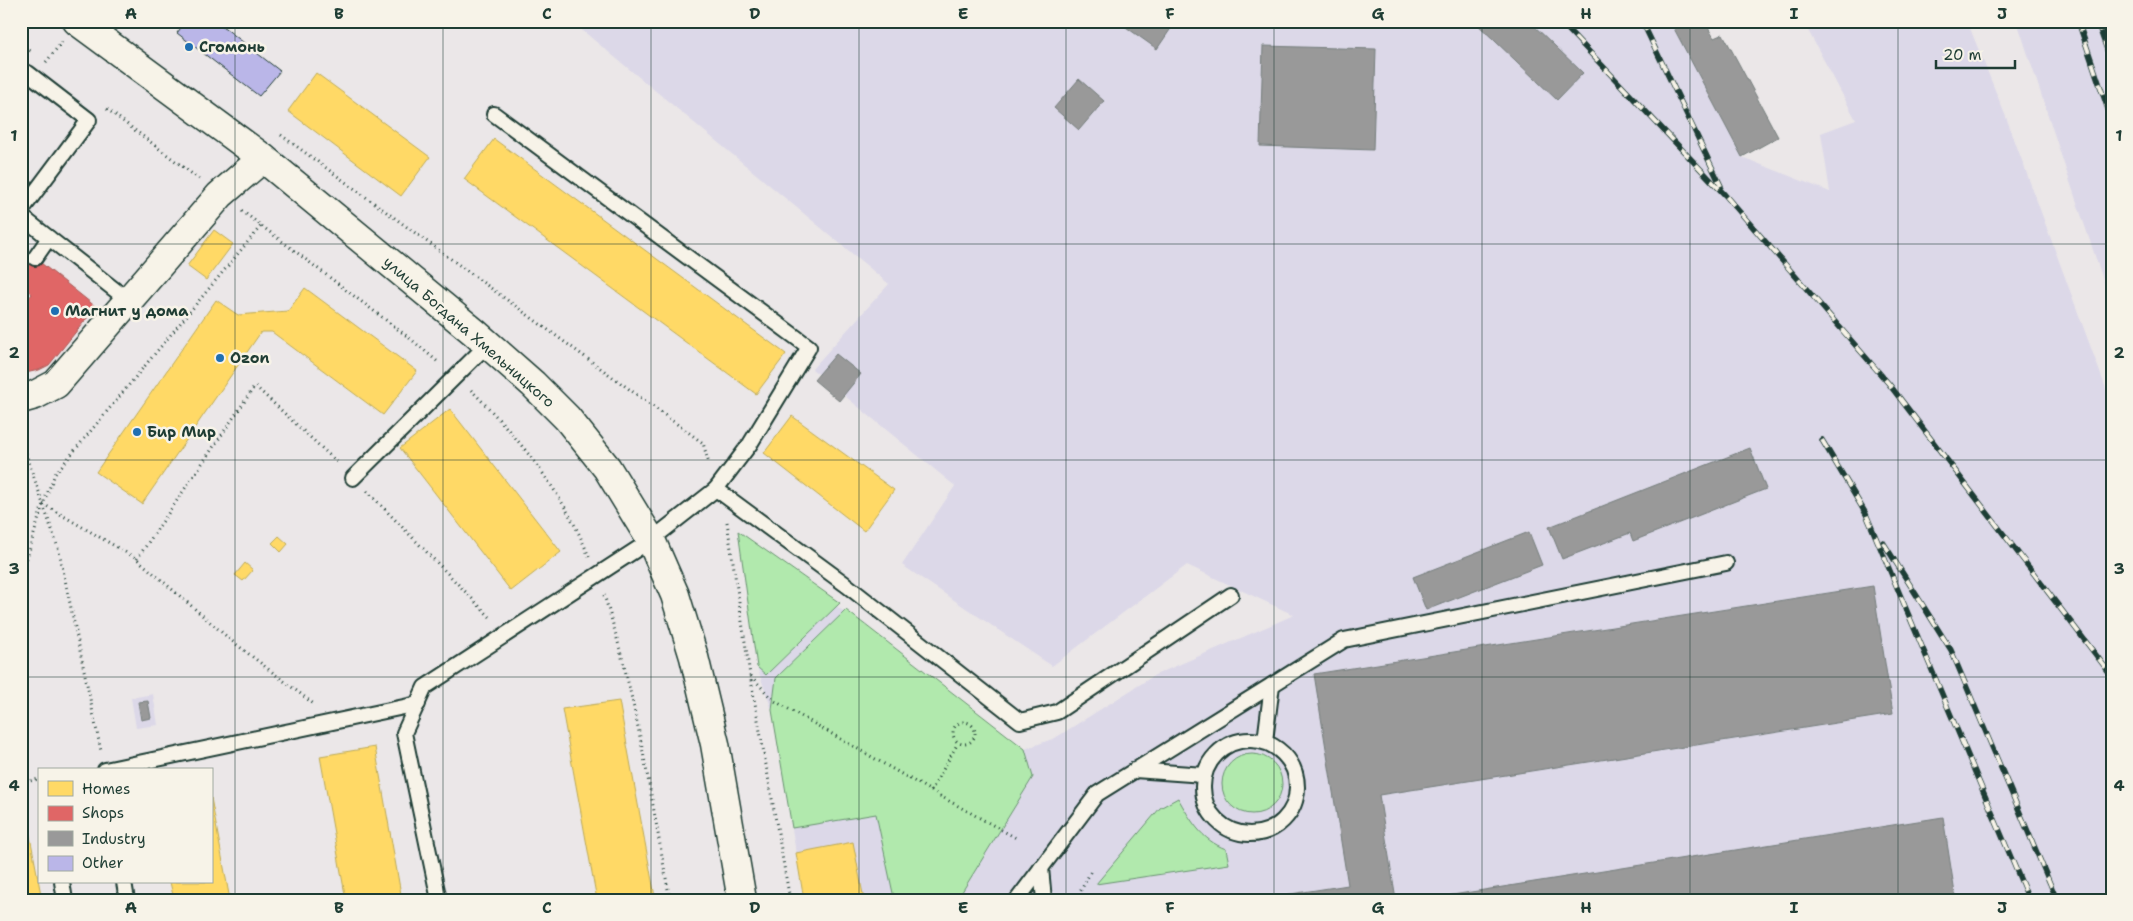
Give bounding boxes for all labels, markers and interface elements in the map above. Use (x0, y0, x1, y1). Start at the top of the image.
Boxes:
text: A (125, 3, 137, 24)
text: B (334, 3, 344, 24)
text: C (542, 3, 552, 24)
text: D (749, 3, 761, 24)
text: E (958, 3, 968, 24)
text: F (1165, 3, 1175, 24)
text: G (1372, 3, 1385, 24)
text: H (1580, 3, 1592, 24)
text: I (1790, 3, 1799, 24)
text: J (1997, 3, 2007, 24)
place label: Сгомонь (199, 37, 265, 57)
scale bar (1936, 38, 2014, 70)
marker: Сгомонь (183, 41, 195, 53)
text: 20 m (1943, 45, 1982, 65)
text: 1 (10, 125, 18, 146)
text: 1 (2115, 125, 2123, 146)
street label: улица Богдана Хмельницкого (379, 252, 559, 412)
place label: Магнит у дома (65, 301, 189, 321)
marker: Магнит у дома (49, 305, 61, 317)
text: 2 (8, 342, 20, 363)
text: 2 (2113, 342, 2125, 363)
place label: Ozon (230, 348, 270, 368)
marker: Ozon (214, 352, 226, 364)
place label: Бир Мир (147, 422, 216, 442)
marker: Бир Мир (131, 426, 143, 438)
text: 3 (8, 558, 20, 579)
text: 3 (2113, 558, 2125, 579)
legend (38, 768, 212, 884)
text: 4 (8, 775, 20, 796)
text: 4 (2113, 775, 2125, 796)
text: Homes (82, 779, 130, 799)
text: Shops (82, 803, 124, 823)
text: Industry (82, 829, 146, 849)
text: Other (82, 853, 124, 873)
text: A (125, 897, 137, 918)
text: B (334, 897, 344, 918)
text: C (542, 897, 552, 918)
text: D (749, 897, 761, 918)
text: E (958, 897, 968, 918)
text: F (1165, 897, 1175, 918)
text: G (1372, 897, 1385, 918)
text: H (1580, 897, 1592, 918)
text: I (1790, 897, 1799, 918)
text: J (1997, 897, 2007, 918)

